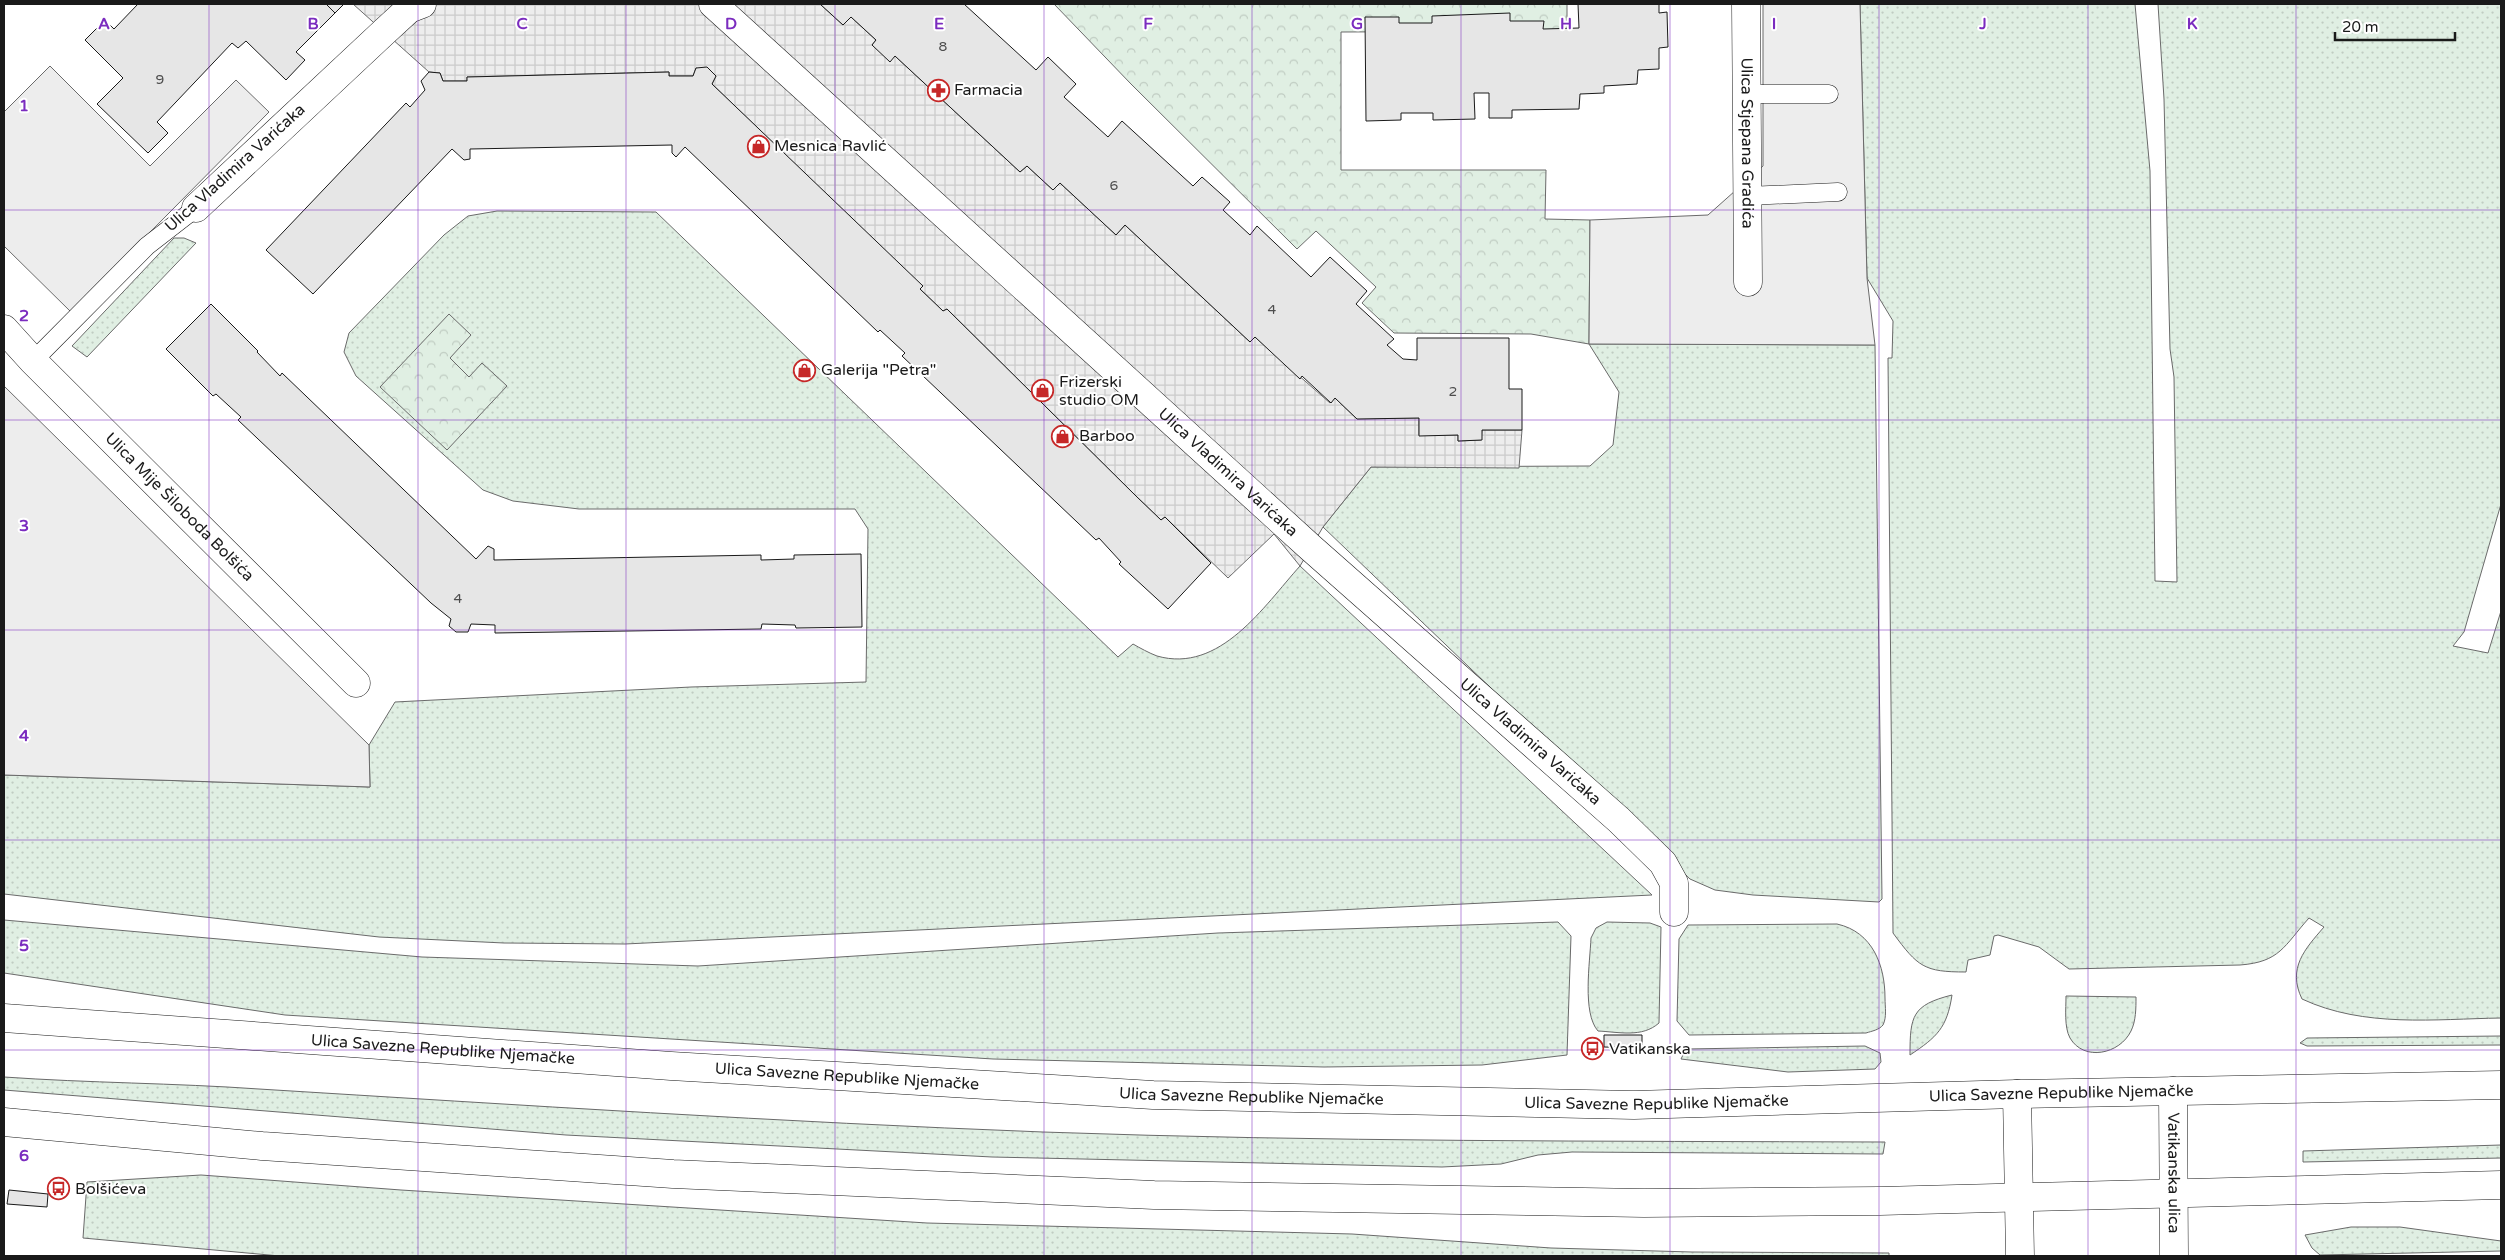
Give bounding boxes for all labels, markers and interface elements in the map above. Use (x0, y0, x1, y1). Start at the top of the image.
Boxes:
scale bar (2335, 10, 2455, 42)
text: A (98, 14, 110, 34)
text: B (307, 14, 319, 34)
text: C (516, 14, 528, 34)
text: D (725, 14, 737, 34)
text: E (934, 14, 944, 34)
text: F (1143, 14, 1153, 34)
text: G (1351, 14, 1363, 34)
text: H (1560, 14, 1572, 34)
text: I (1772, 14, 1776, 34)
text: J (1978, 14, 1987, 34)
text: K (2187, 14, 2198, 34)
text: 20 m (2342, 18, 2379, 36)
house number: 8 (939, 38, 948, 55)
street label: Ulica Stjepana Gradića (1736, 57, 1758, 229)
house number: 9 (156, 71, 164, 88)
pharmacy icon: Farmacia (926, 78, 950, 102)
place label: Farmacia (954, 80, 1023, 100)
text: 1 (19, 96, 29, 116)
street label: Ulica Vladimira Varićaka (161, 100, 309, 236)
shop icon: Mesnica Ravlić (746, 134, 770, 158)
place label: Mesnica Ravlić (774, 136, 887, 156)
house number: 6 (1110, 177, 1119, 194)
house number: 4 (1268, 301, 1277, 318)
text: 2 (19, 306, 29, 326)
shop icon: Galerija "Petra" (793, 358, 817, 382)
place label: Galerija "Petra" (821, 360, 936, 380)
place label: Frizerski studio OM (1059, 372, 1139, 410)
shop icon: Frizerski studio OM (1031, 379, 1055, 403)
house number: 2 (1449, 383, 1457, 400)
street label: Ulica Vladimira Varićaka (1154, 404, 1302, 541)
shop icon: Barboo (1051, 424, 1075, 448)
place label: Barboo (1079, 426, 1135, 446)
street label: Ulica Mije Šiloboda Bolšića (101, 428, 258, 586)
text: 3 (19, 516, 29, 536)
house number: 4 (454, 590, 463, 607)
street label: Ulica Vladimira Varićaka (1455, 674, 1605, 809)
text: 4 (19, 726, 29, 746)
text: 5 (19, 936, 29, 956)
street label: Ulica Savezne Republike Njemačke (310, 1030, 576, 1069)
bus stop icon: Vatikanska (1581, 1037, 1605, 1061)
place label: Vatikanska (1609, 1039, 1691, 1059)
street label: Ulica Savezne Republike Njemačke (714, 1059, 980, 1095)
street label: Ulica Savezne Republike Njemačke (1929, 1081, 2194, 1107)
street label: Ulica Savezne Republike Njemačke (1119, 1083, 1384, 1110)
street label: Ulica Savezne Republike Njemačke (1524, 1091, 1789, 1115)
street label: Vatikanska ulica (2163, 1112, 2184, 1234)
text: 6 (19, 1146, 29, 1166)
bus stop icon: Bolšićeva (47, 1177, 71, 1201)
place label: Bolšićeva (75, 1179, 146, 1199)

